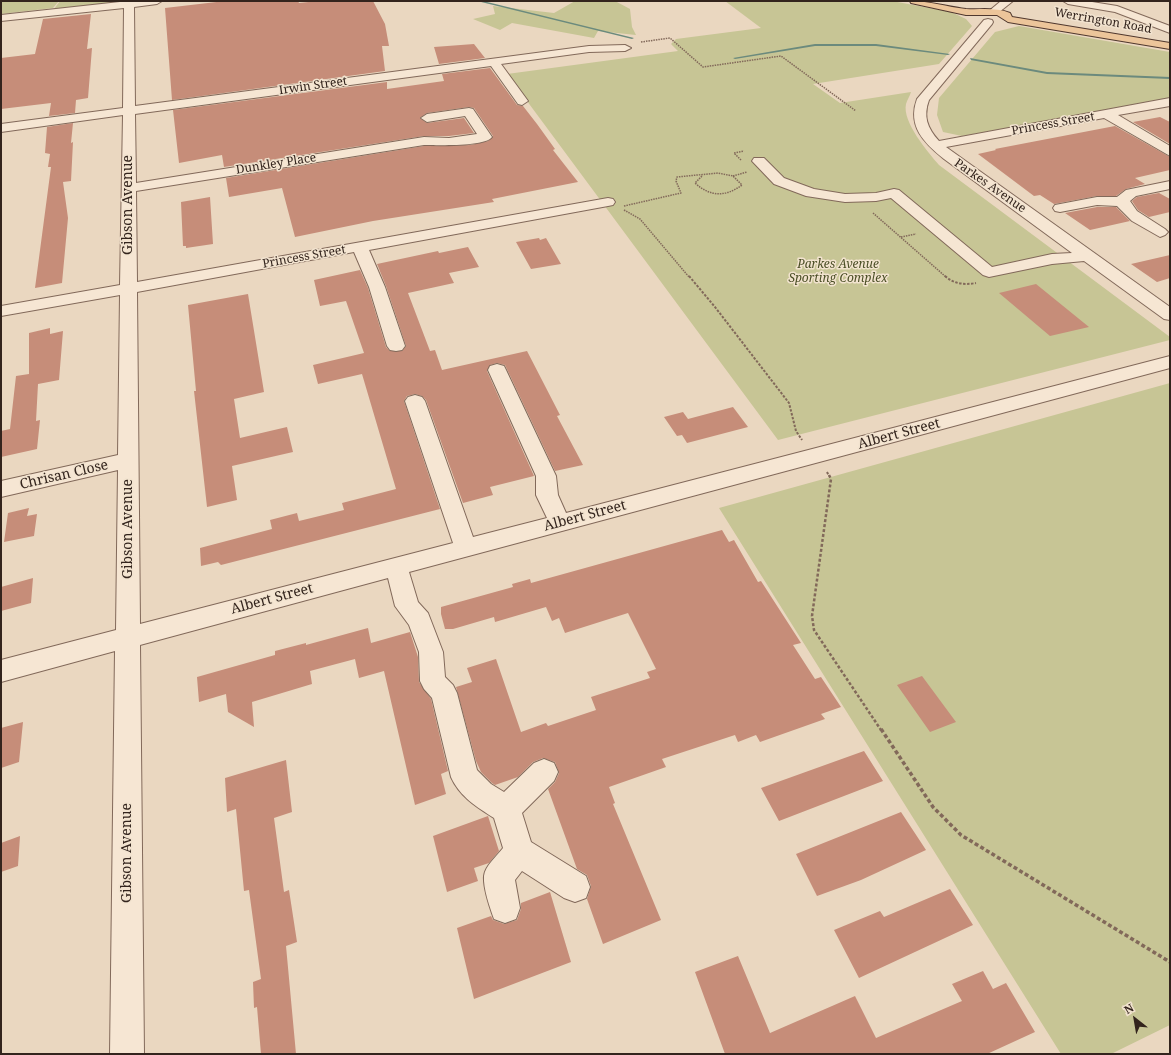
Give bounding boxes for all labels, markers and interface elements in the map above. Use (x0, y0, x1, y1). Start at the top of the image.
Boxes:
street label: Werrington Road (1053, 5, 1153, 37)
street label: Irwin Street (278, 74, 348, 98)
street label: Princess Street (1010, 110, 1096, 138)
street label: Dunkley Place (235, 151, 317, 177)
street label: Gibson Avenue (120, 155, 136, 255)
street label: Parkes Avenue (951, 156, 1029, 216)
street label: Princess Street (261, 243, 347, 271)
park label: Parkes Avenue Sporting Complex (788, 258, 888, 286)
street label: Albert Street (856, 415, 942, 453)
street label: Chrisan Close (18, 457, 110, 493)
street label: Gibson Avenue (120, 479, 136, 579)
street label: Albert Street (542, 497, 628, 535)
street label: Albert Street (229, 580, 315, 618)
street label: Gibson Avenue (119, 803, 135, 903)
north arrow (1115, 999, 1155, 1039)
text: N (1121, 1000, 1136, 1017)

